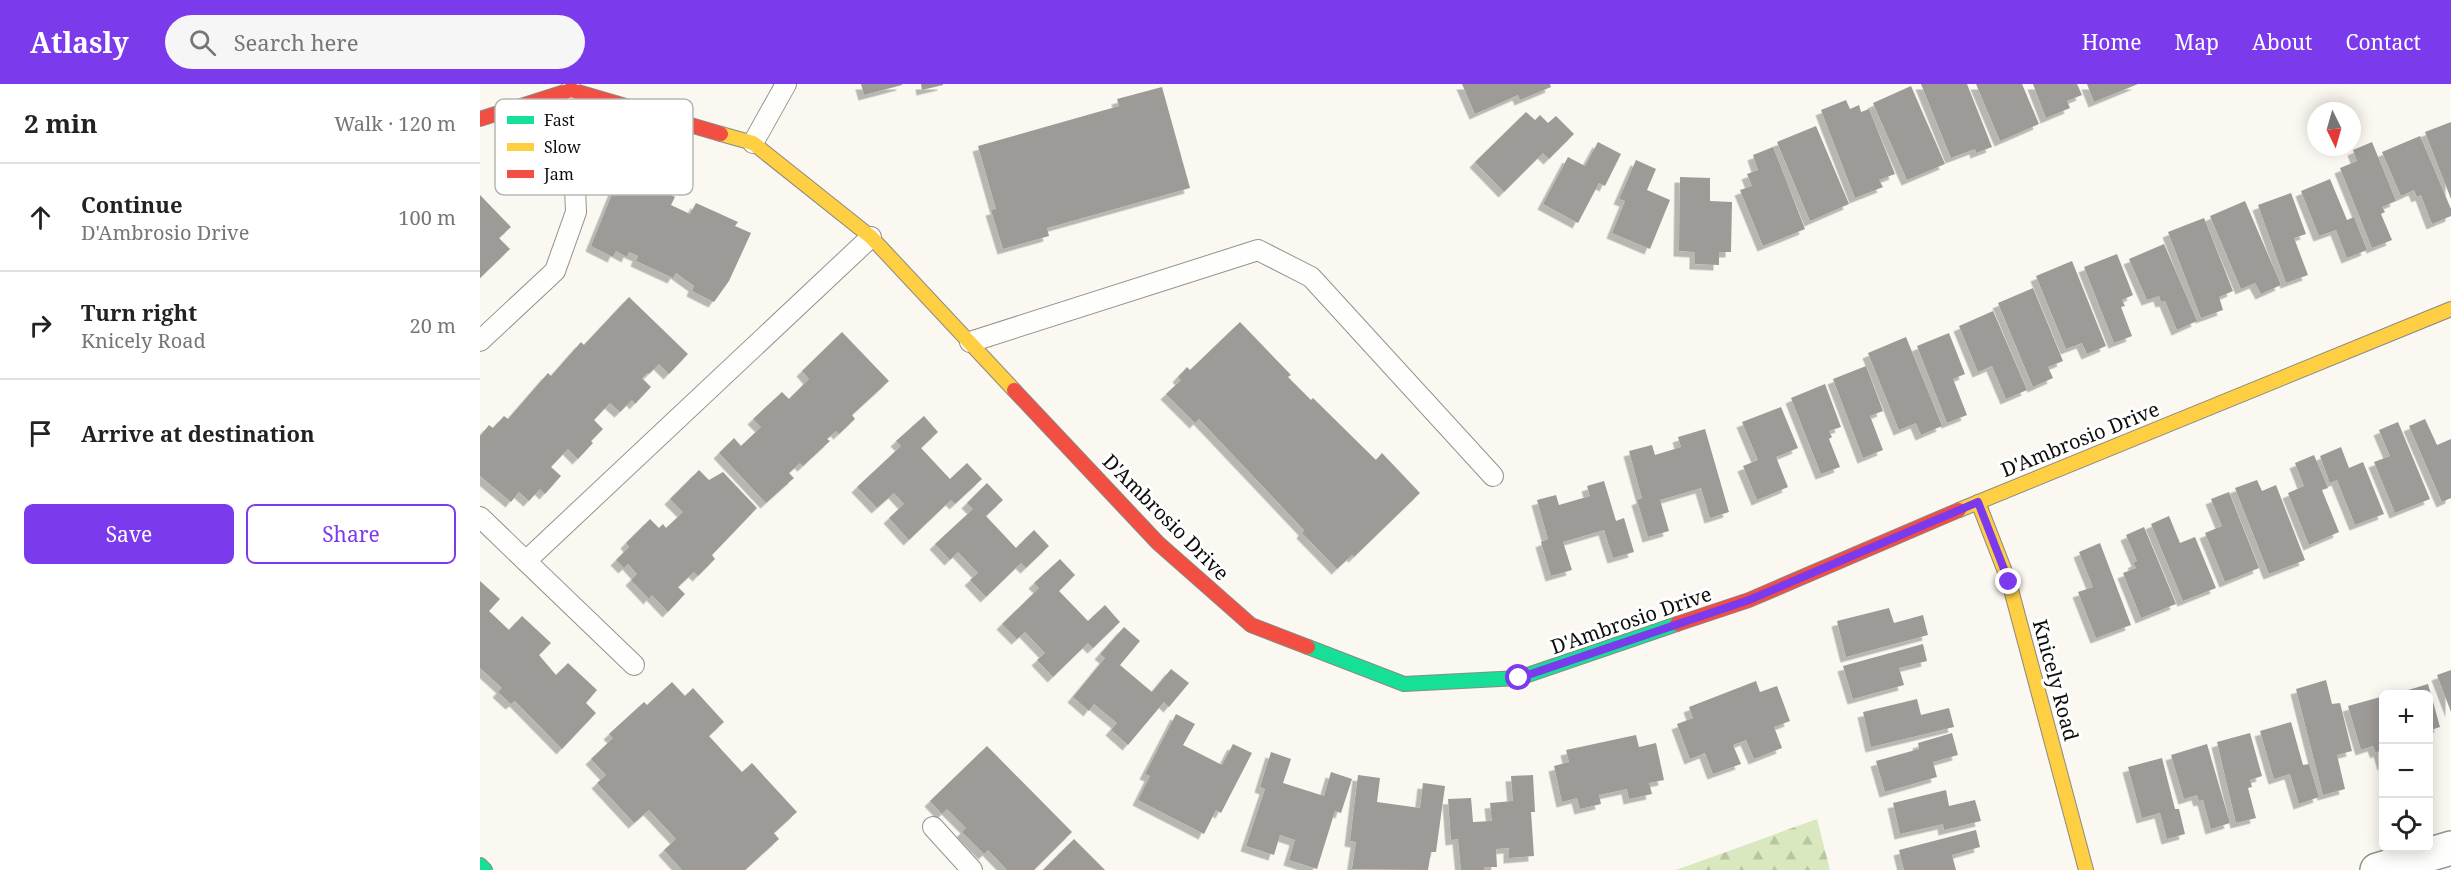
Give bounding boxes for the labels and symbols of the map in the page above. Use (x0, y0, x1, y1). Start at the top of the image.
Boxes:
legend (495, 99, 693, 195)
north arrow (2307, 102, 2361, 156)
text: Fast (544, 109, 575, 131)
text: Slow (544, 136, 581, 158)
text: Jam (543, 163, 574, 185)
street label: D'Ambrosio Drive (1997, 395, 2163, 483)
street label: D'Ambrosio Drive (1097, 448, 1235, 586)
route end (1995, 568, 2021, 594)
street label: D'Ambrosio Drive (1547, 580, 1715, 660)
street label: Knicely Road (2027, 616, 2085, 744)
route start (1505, 664, 1531, 690)

